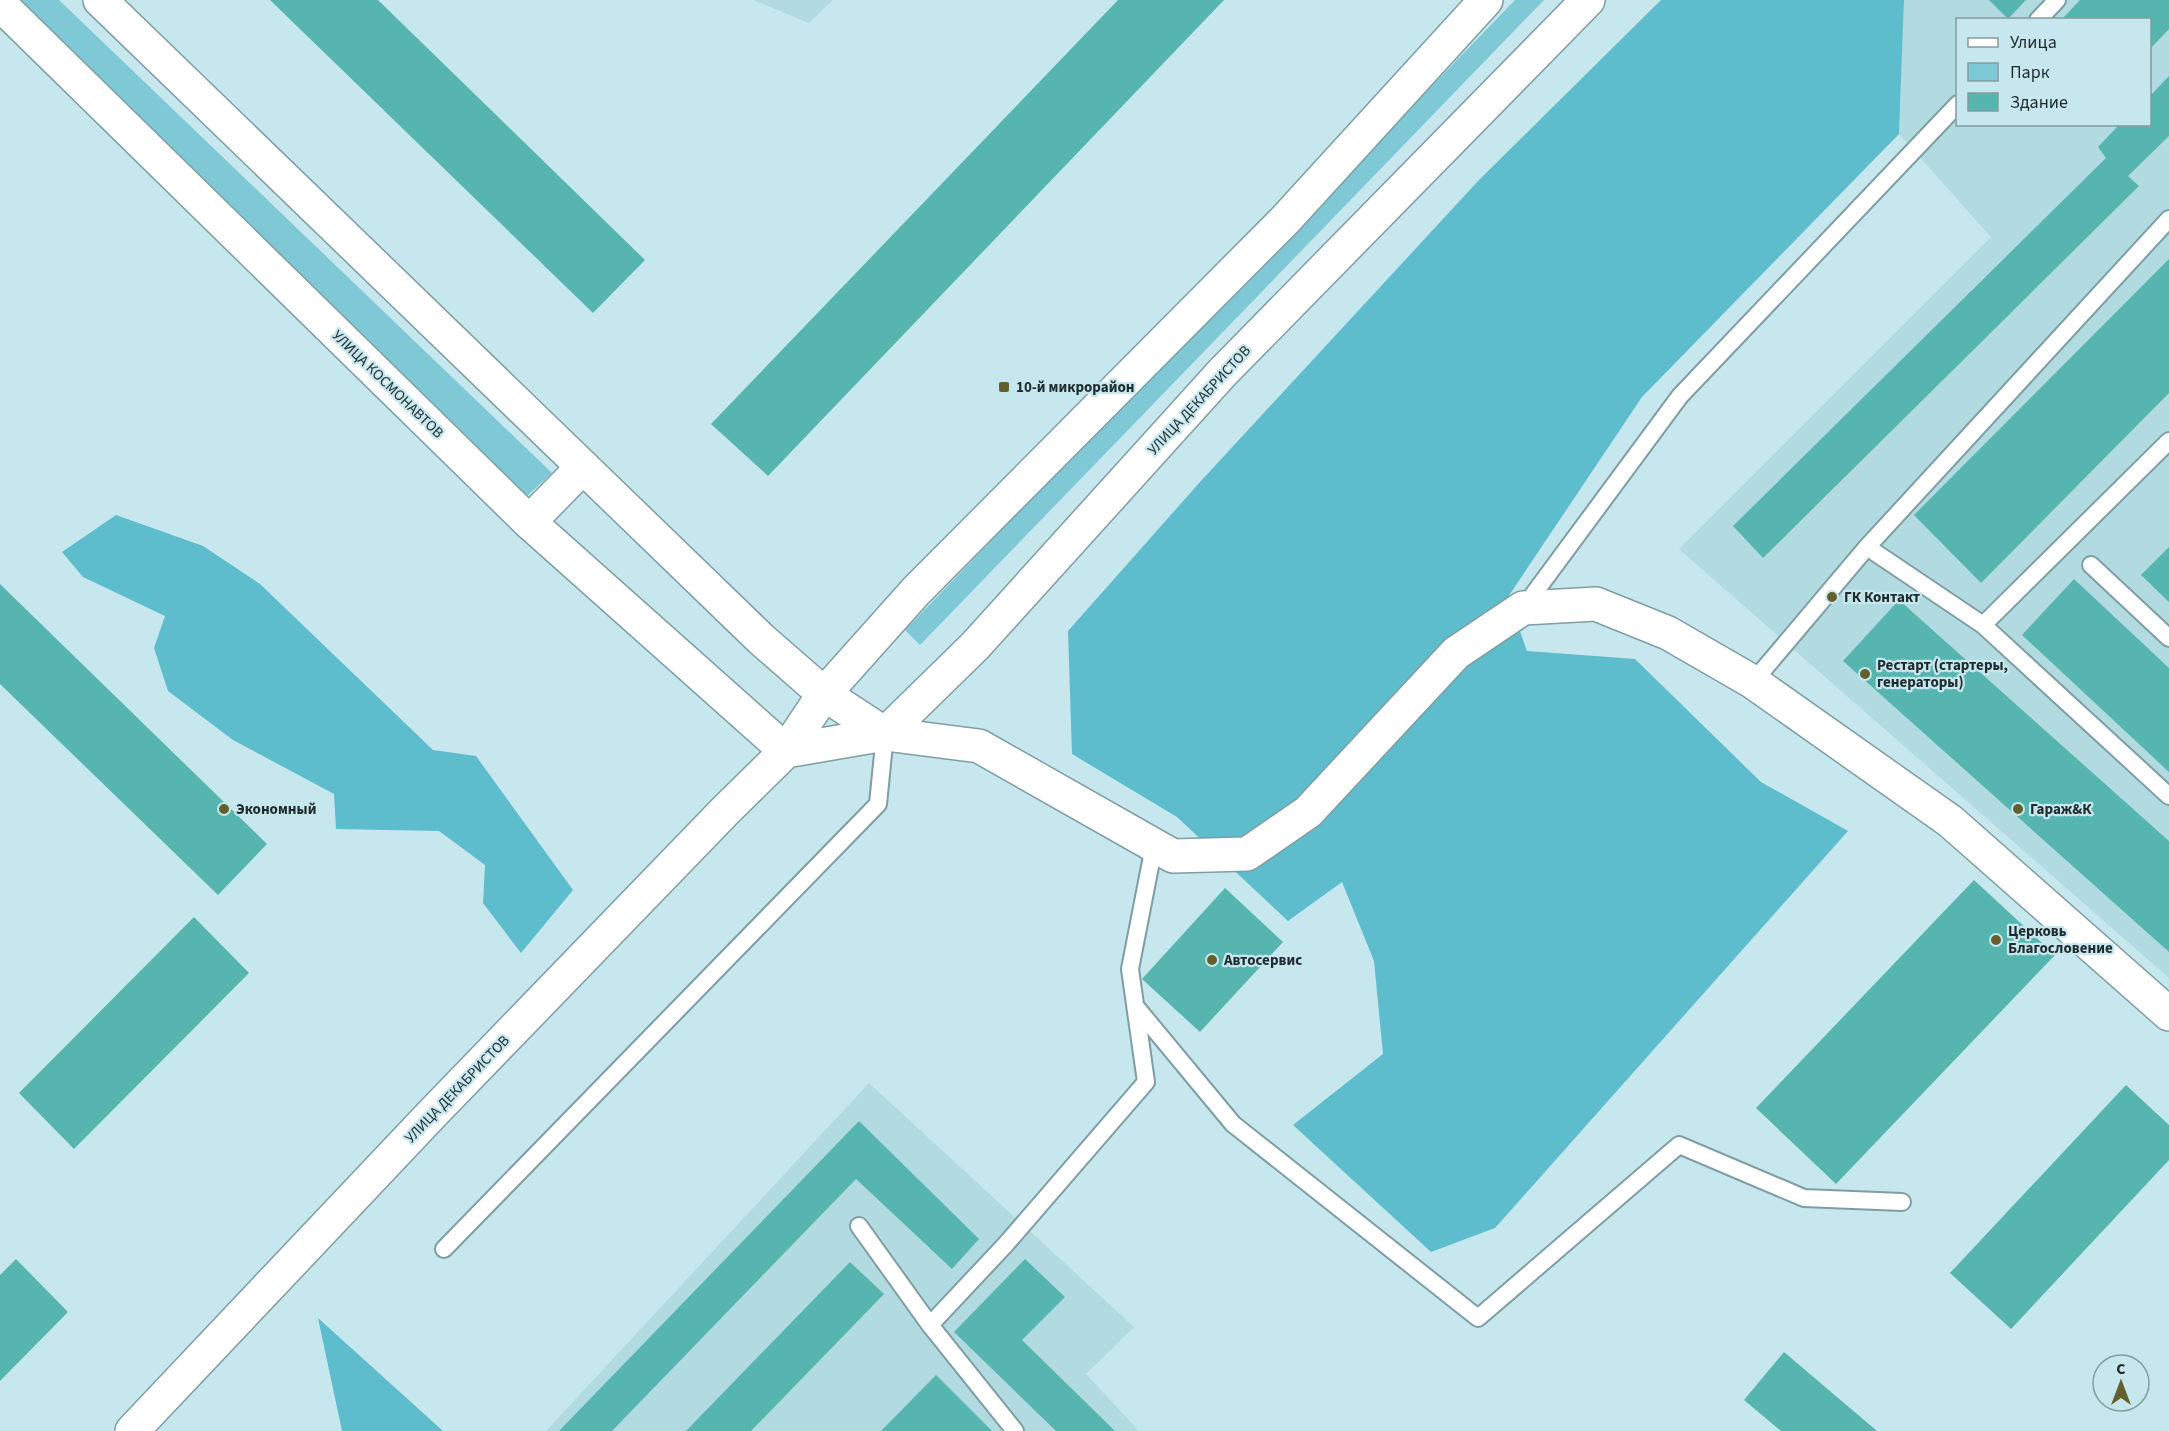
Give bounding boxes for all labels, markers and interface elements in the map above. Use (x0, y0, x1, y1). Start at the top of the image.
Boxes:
legend (1956, 18, 2151, 126)
text: Улица (2010, 30, 2057, 55)
text: Парк (2010, 60, 2050, 85)
text: Здание (2010, 90, 2068, 115)
street label: УЛИЦА КОСМОНАВТОВ (327, 326, 448, 443)
street label: УЛИЦА ДЕКАБРИСТОВ (1143, 341, 1256, 460)
place label: 10-й микрорайон (1016, 377, 1135, 398)
marker: 10-й микрорайон (997, 380, 1011, 394)
place label: ГК Контакт (1844, 587, 1920, 608)
marker: ГК Контакт (1825, 590, 1839, 604)
place label: Рестарт (стартеры, генераторы) (1877, 655, 2008, 693)
marker: Рестарт (стартеры, генераторы) (1858, 667, 1872, 681)
place label: Экономный (236, 799, 316, 820)
place label: Гараж&К (2030, 799, 2092, 820)
marker: Экономный (217, 802, 231, 816)
marker: Гараж&К (2011, 802, 2025, 816)
place label: Церковь Благословение (2008, 921, 2113, 959)
marker: Церковь Благословение (1989, 933, 2003, 947)
place label: Автосервис (1223, 950, 1302, 971)
marker: Автосервис (1205, 953, 1219, 967)
street label: УЛИЦА ДЕКАБРИСТОВ (400, 1031, 515, 1148)
north arrow (2091, 1353, 2151, 1413)
text: С (2116, 1358, 2126, 1380)

